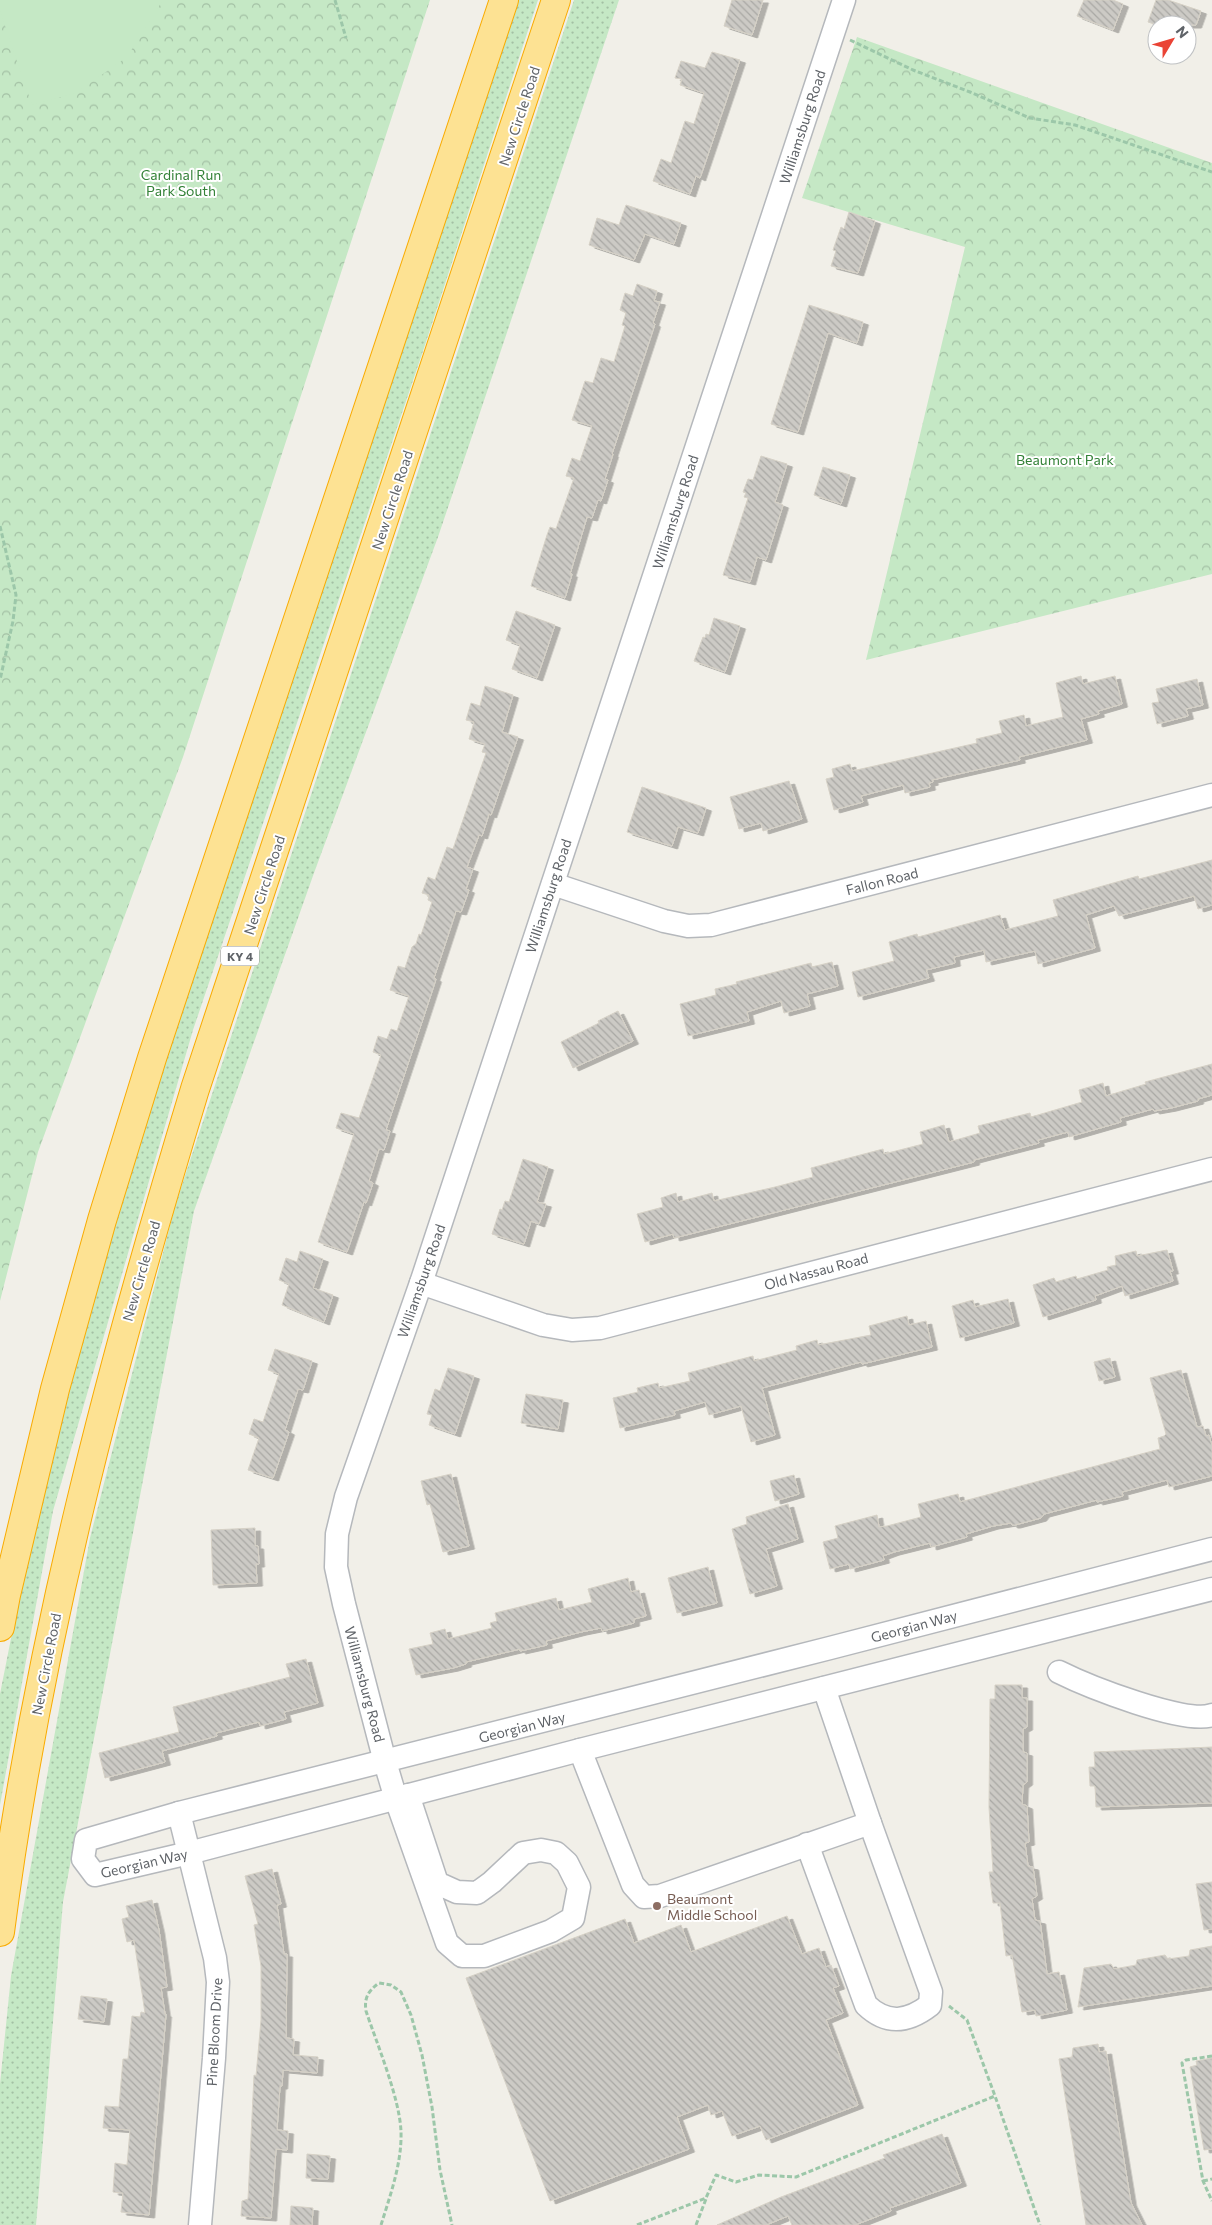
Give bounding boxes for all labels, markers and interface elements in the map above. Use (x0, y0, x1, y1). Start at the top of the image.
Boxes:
north arrow (1147, 15, 1197, 65)
text: N (1173, 22, 1193, 41)
street label: New Circle Road (495, 64, 543, 168)
street label: Williamsburg Road (776, 68, 828, 186)
park label: Cardinal Run Park South (141, 166, 221, 199)
street label: New Circle Road (368, 448, 416, 552)
park label: Beaumont Park (1016, 451, 1114, 468)
street label: Williamsburg Road (649, 453, 701, 571)
street label: New Circle Road (240, 833, 288, 937)
street label: Williamsburg Road (522, 837, 574, 955)
street label: Fallon Road (844, 864, 920, 898)
road number: KY 4 (221, 946, 259, 966)
street label: New Circle Road (119, 1219, 163, 1323)
street label: Williamsburg Road (394, 1222, 448, 1340)
street label: Old Nassau Road (762, 1249, 870, 1293)
street label: Georgian Way (869, 1606, 959, 1646)
street label: New Circle Road (28, 1612, 64, 1716)
street label: Williamsburg Road (341, 1624, 389, 1744)
street label: Georgian Way (477, 1708, 567, 1746)
street label: Georgian Way (99, 1845, 189, 1881)
place label: Beaumont Middle School (667, 1890, 757, 1923)
marker: Beaumont Middle School (651, 1900, 663, 1912)
street label: Pine Bloom Drive (203, 1977, 225, 2087)

